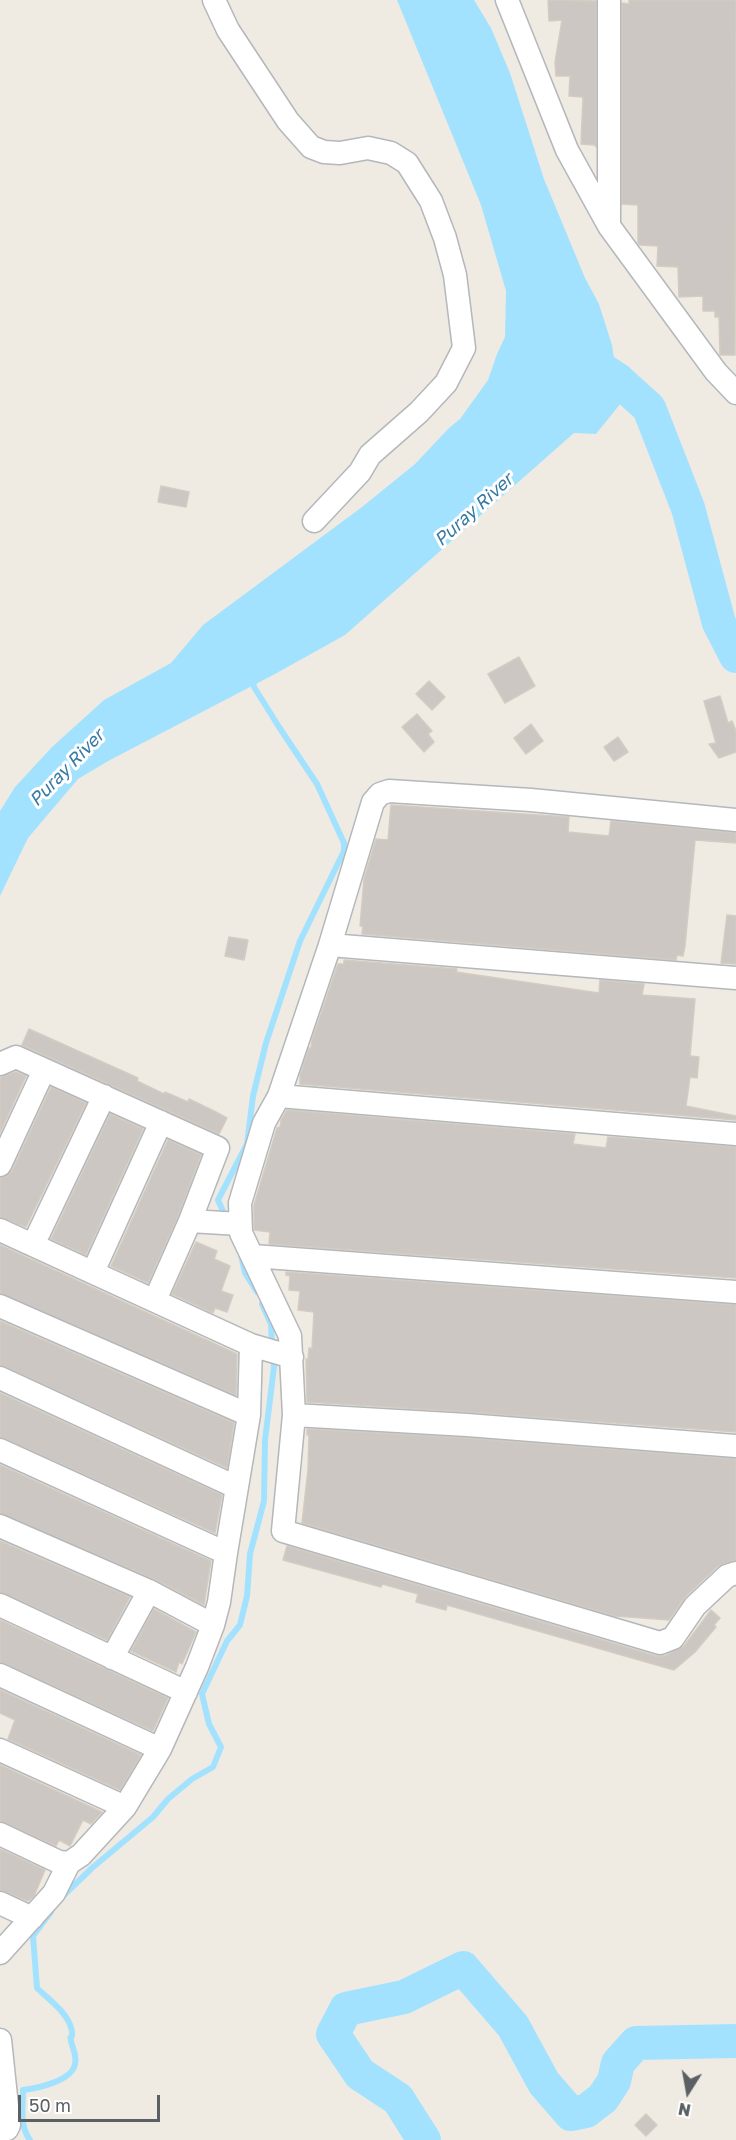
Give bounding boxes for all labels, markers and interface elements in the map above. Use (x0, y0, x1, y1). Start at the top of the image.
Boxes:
water label: Puray River (430, 469, 518, 551)
water label: Puray River (25, 725, 109, 811)
north arrow (658, 2062, 718, 2122)
scale bar (21, 2083, 164, 2121)
text: 50 m (29, 2094, 71, 2116)
text: N (677, 2099, 692, 2121)

